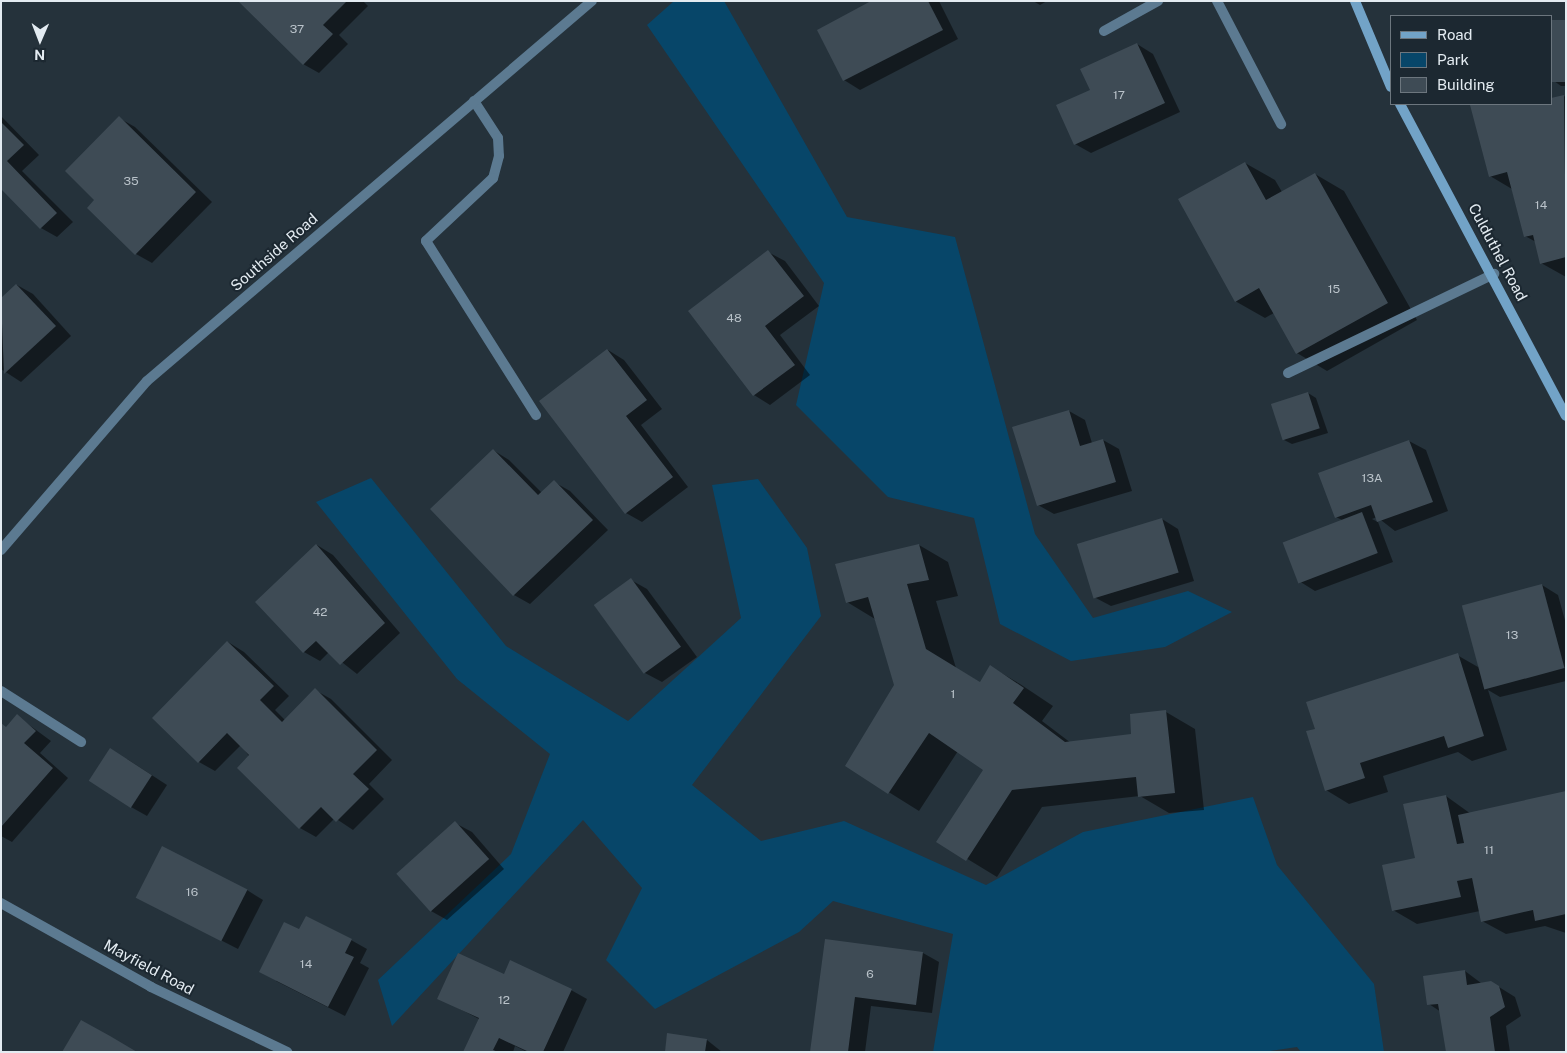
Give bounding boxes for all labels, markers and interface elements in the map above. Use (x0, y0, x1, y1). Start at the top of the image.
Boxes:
north arrow (15, 15, 65, 65)
legend (1390, 15, 1552, 105)
house number: 37 (290, 23, 304, 37)
text: Road (1437, 26, 1473, 43)
text: N (34, 47, 45, 63)
text: Park (1437, 51, 1469, 68)
text: Building (1437, 76, 1495, 93)
house number: 17 (1113, 89, 1125, 103)
house number: 35 (123, 175, 139, 189)
house number: 14 (1535, 199, 1547, 213)
street label: Culduthel Road (1465, 200, 1531, 304)
street label: Southside Road (227, 209, 321, 295)
house number: 15 (1328, 283, 1340, 297)
house number: 48 (726, 312, 742, 326)
house number: 13A (1362, 472, 1382, 486)
house number: 42 (313, 606, 327, 620)
house number: 13 (1506, 629, 1518, 643)
house number: 1 (951, 688, 955, 702)
house number: 11 (1484, 844, 1494, 858)
house number: 16 (186, 886, 198, 900)
street label: Mayfield Road (101, 936, 197, 998)
house number: 14 (300, 958, 312, 972)
house number: 6 (866, 968, 874, 982)
house number: 12 (498, 994, 510, 1008)

